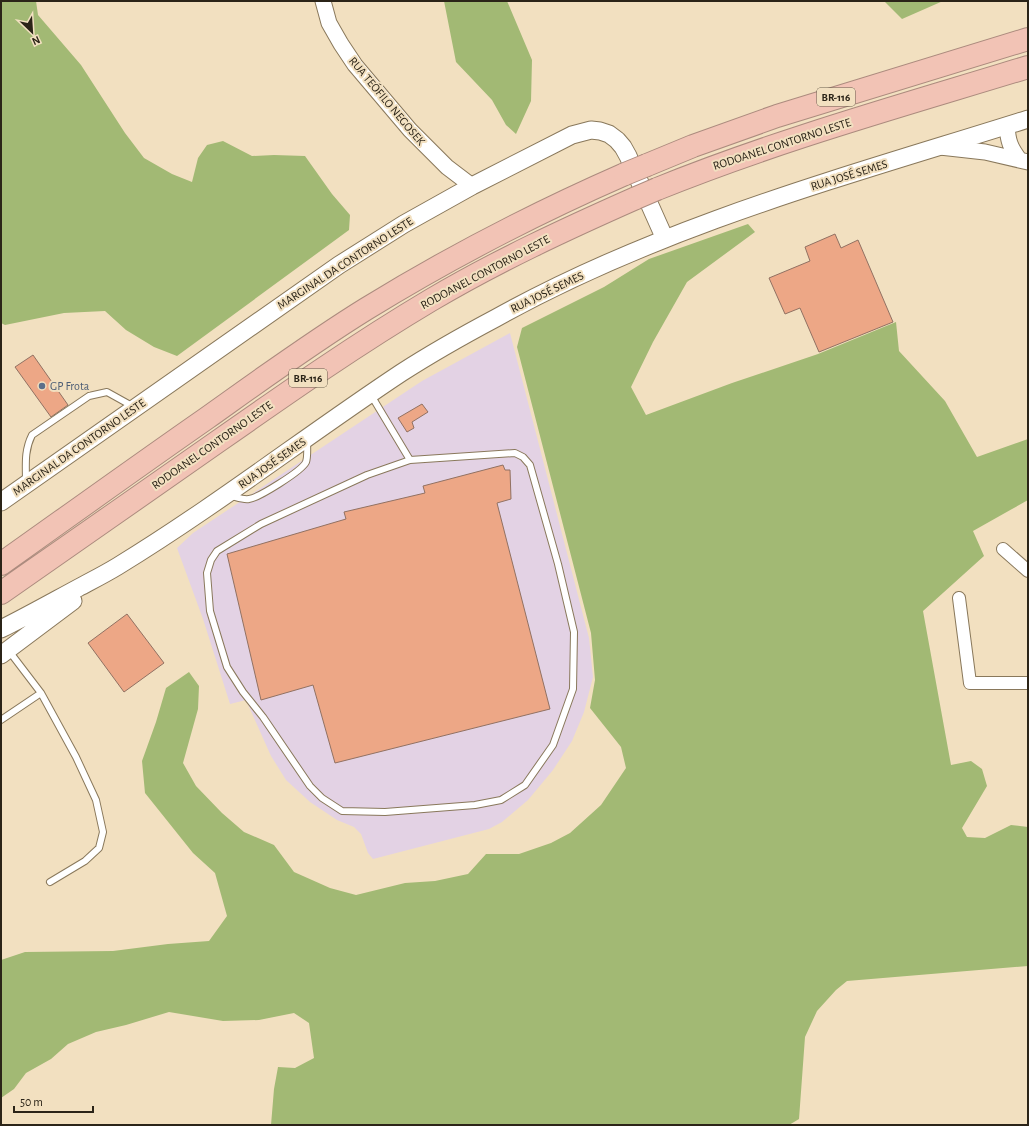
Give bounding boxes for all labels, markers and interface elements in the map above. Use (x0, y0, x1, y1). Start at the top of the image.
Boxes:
north arrow (12, 12, 52, 52)
text: N (30, 34, 42, 47)
street label: RUA TEÓFILO NEGOSEK (347, 54, 428, 148)
road number: BR-116 (817, 88, 855, 106)
street label: RODOANEL CONTORNO LESTE (712, 116, 853, 172)
street label: RUA JOSÉ SEMES (809, 157, 889, 192)
street label: MARGINAL DA CONTORNO LESTE (275, 215, 415, 311)
street label: RODOANEL CONTORNO LESTE (418, 233, 552, 311)
street label: RUA JOSÉ SEMES (508, 268, 586, 315)
road number: BR-116 (289, 369, 327, 387)
place label: GP Frota (50, 380, 90, 392)
marker: GP Frota (37, 381, 47, 391)
street label: MARGINAL DA CONTORNO LESTE (10, 396, 148, 498)
street label: RODOANEL CONTORNO LESTE (149, 399, 275, 491)
street label: RUA JOSÉ SEMES (235, 434, 308, 491)
scale bar (14, 1088, 93, 1114)
text: 50 m (20, 1096, 43, 1108)

